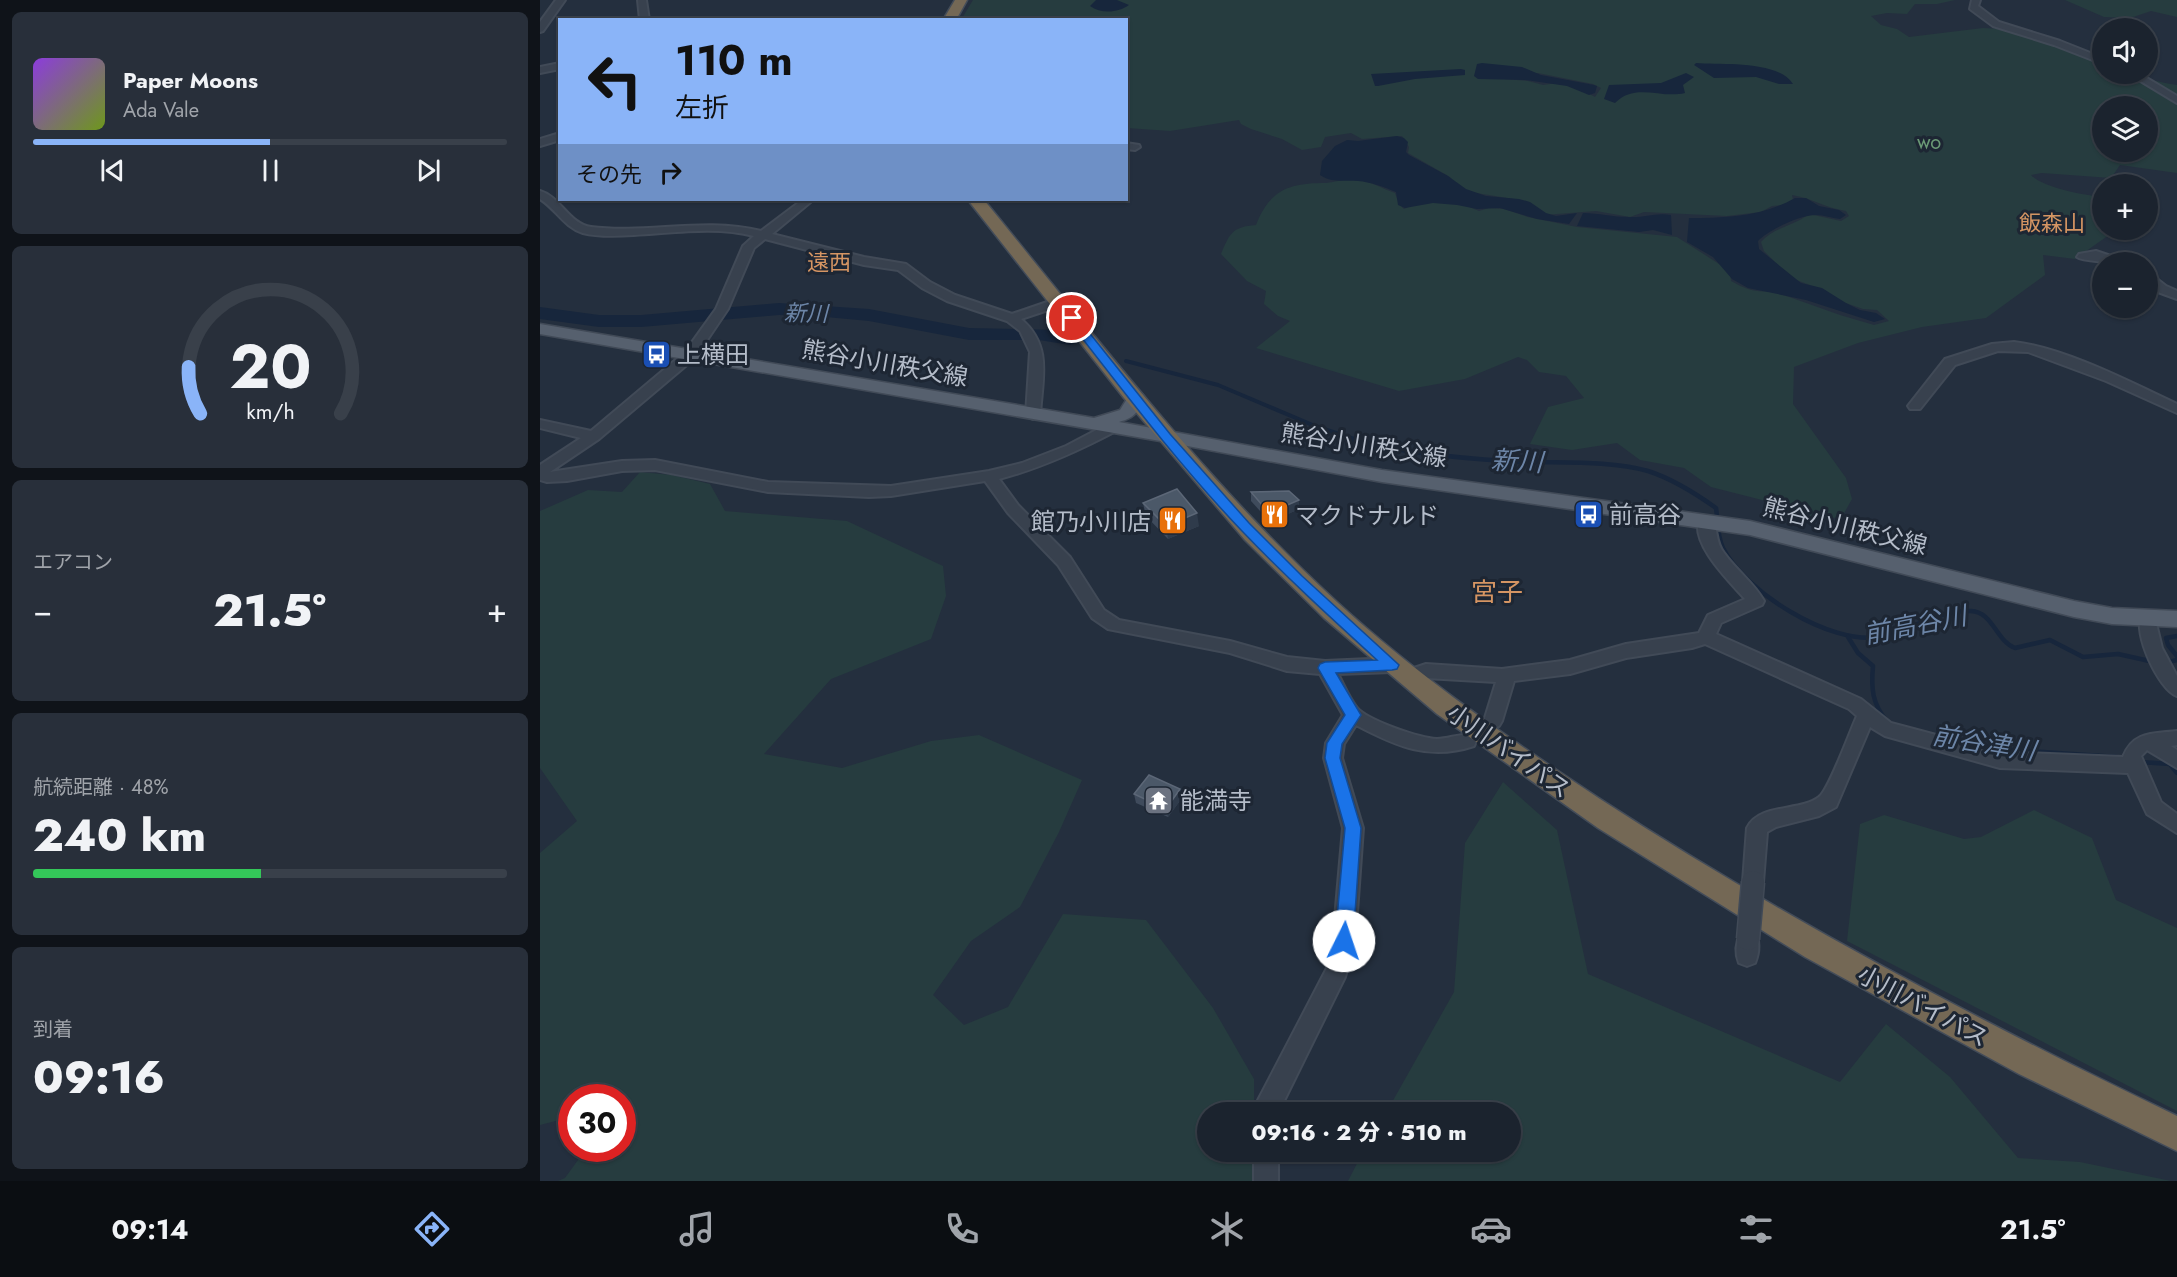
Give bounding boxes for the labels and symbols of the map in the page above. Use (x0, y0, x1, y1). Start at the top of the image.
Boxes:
park label: wo (1917, 128, 1941, 157)
district label: 飯森山 (2019, 207, 2085, 239)
district label: 遠西 (807, 246, 851, 278)
pin (1046, 292, 1097, 343)
water label: 新川 (784, 297, 830, 329)
street label: 熊谷小川秩父線 (799, 331, 971, 395)
place label: 上横田 (677, 337, 749, 372)
bus stop icon: 上横田 (640, 338, 672, 370)
street label: 熊谷小川秩父線 (1278, 415, 1450, 475)
water label: 新川 (1490, 441, 1547, 481)
street label: 熊谷小川秩父線 (1759, 489, 1931, 563)
place label: 前高谷 (1609, 497, 1681, 532)
place label: マクドナルド (1295, 498, 1439, 533)
bus stop icon: 前高谷 (1572, 498, 1604, 530)
restaurant icon: マクドナルド (1258, 499, 1290, 531)
place label: 館乃小川店 (1031, 504, 1151, 539)
restaurant icon: 館乃小川店 (1156, 505, 1188, 537)
district label: 宮子 (1471, 573, 1523, 611)
water label: 前高谷川 (1860, 596, 1973, 654)
street label: 小川バイパス (1440, 696, 1578, 806)
water label: 前谷津川 (1930, 716, 2041, 770)
place label: 能満寺 (1180, 783, 1252, 818)
temple icon: 能満寺 (1143, 784, 1175, 816)
position arrow (1312, 909, 1376, 973)
street label: 小川バイパス (1851, 957, 1995, 1055)
speed limit sign: 30 (558, 1084, 636, 1162)

